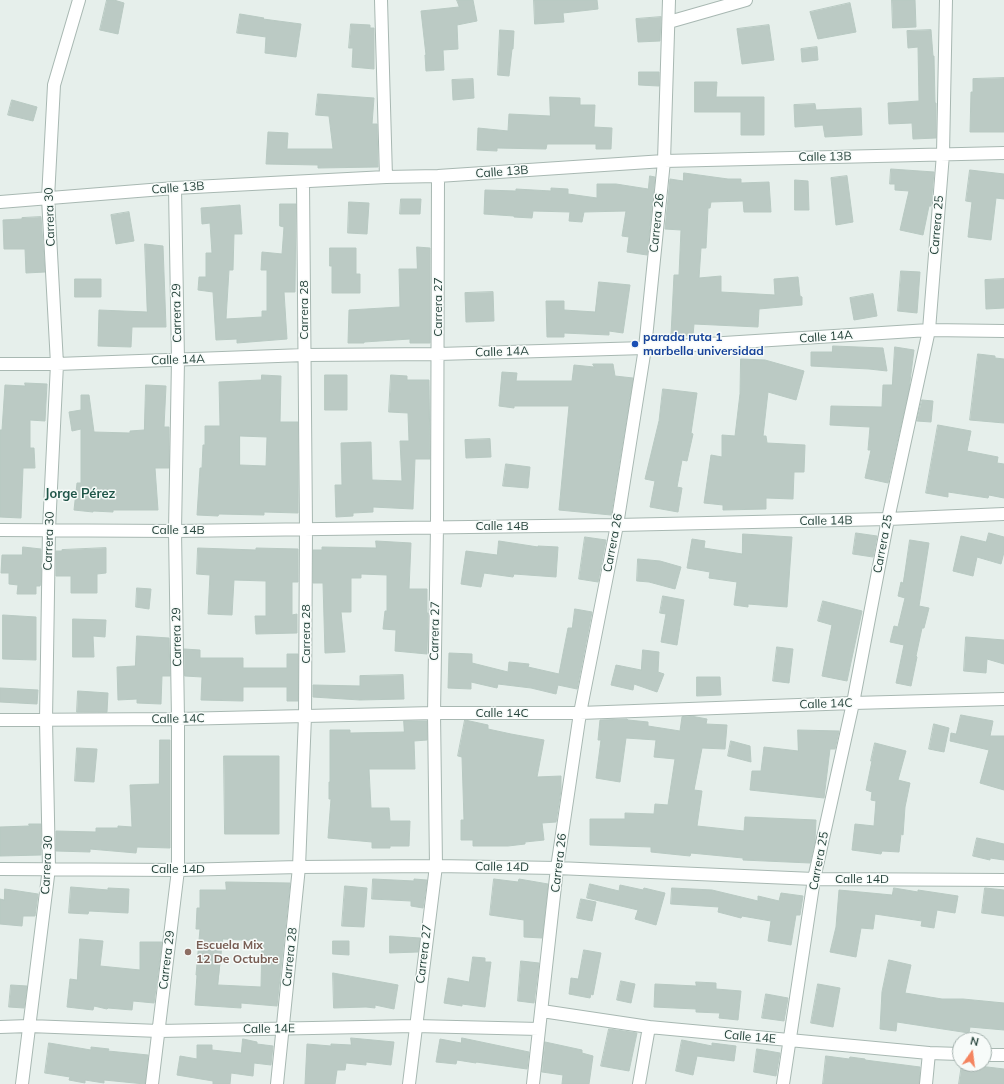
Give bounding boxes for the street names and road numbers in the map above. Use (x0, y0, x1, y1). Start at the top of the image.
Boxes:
street label: Calle 13B (798, 149, 852, 165)
street label: Calle 13B (475, 163, 529, 181)
street label: Calle 13B (151, 179, 205, 197)
street label: Carrera 30 (42, 187, 58, 247)
street label: Carrera 26 (647, 193, 667, 253)
street label: Carrera 25 (927, 195, 947, 255)
street label: Carrera 27 (431, 277, 445, 337)
street label: Carrera 28 (297, 280, 311, 340)
street label: Carrera 29 (169, 283, 185, 343)
street label: Calle 14A (799, 328, 853, 346)
street label: Calle 14A (475, 344, 529, 360)
street label: Calle 14A (151, 352, 205, 368)
street label: Carrera 30 (41, 511, 57, 571)
street label: Carrera 26 (600, 512, 626, 574)
street label: Calle 14B (799, 513, 853, 529)
street label: Carrera 25 (870, 513, 896, 575)
street label: Calle 14B (475, 519, 529, 533)
street label: Calle 14B (151, 523, 205, 537)
street label: Carrera 27 (427, 601, 443, 661)
street label: Carrera 28 (299, 604, 313, 664)
street label: Carrera 29 (169, 607, 185, 667)
street label: Calle 14C (799, 696, 853, 712)
street label: Calle 14C (475, 706, 529, 720)
street label: Calle 14C (151, 711, 205, 727)
street label: Carrera 25 (806, 830, 832, 892)
street label: Carrera 26 (548, 833, 570, 893)
street label: Carrera 30 (38, 835, 56, 895)
street label: Calle 14D (475, 859, 529, 875)
street label: Calle 14D (151, 862, 205, 876)
street label: Calle 14D (835, 872, 889, 886)
street label: Carrera 27 (413, 924, 435, 984)
street label: Carrera 28 (280, 927, 300, 987)
street label: Carrera 29 (156, 930, 178, 990)
street label: Calle 14E (243, 1021, 295, 1037)
street label: Calle 14E (723, 1028, 777, 1046)

